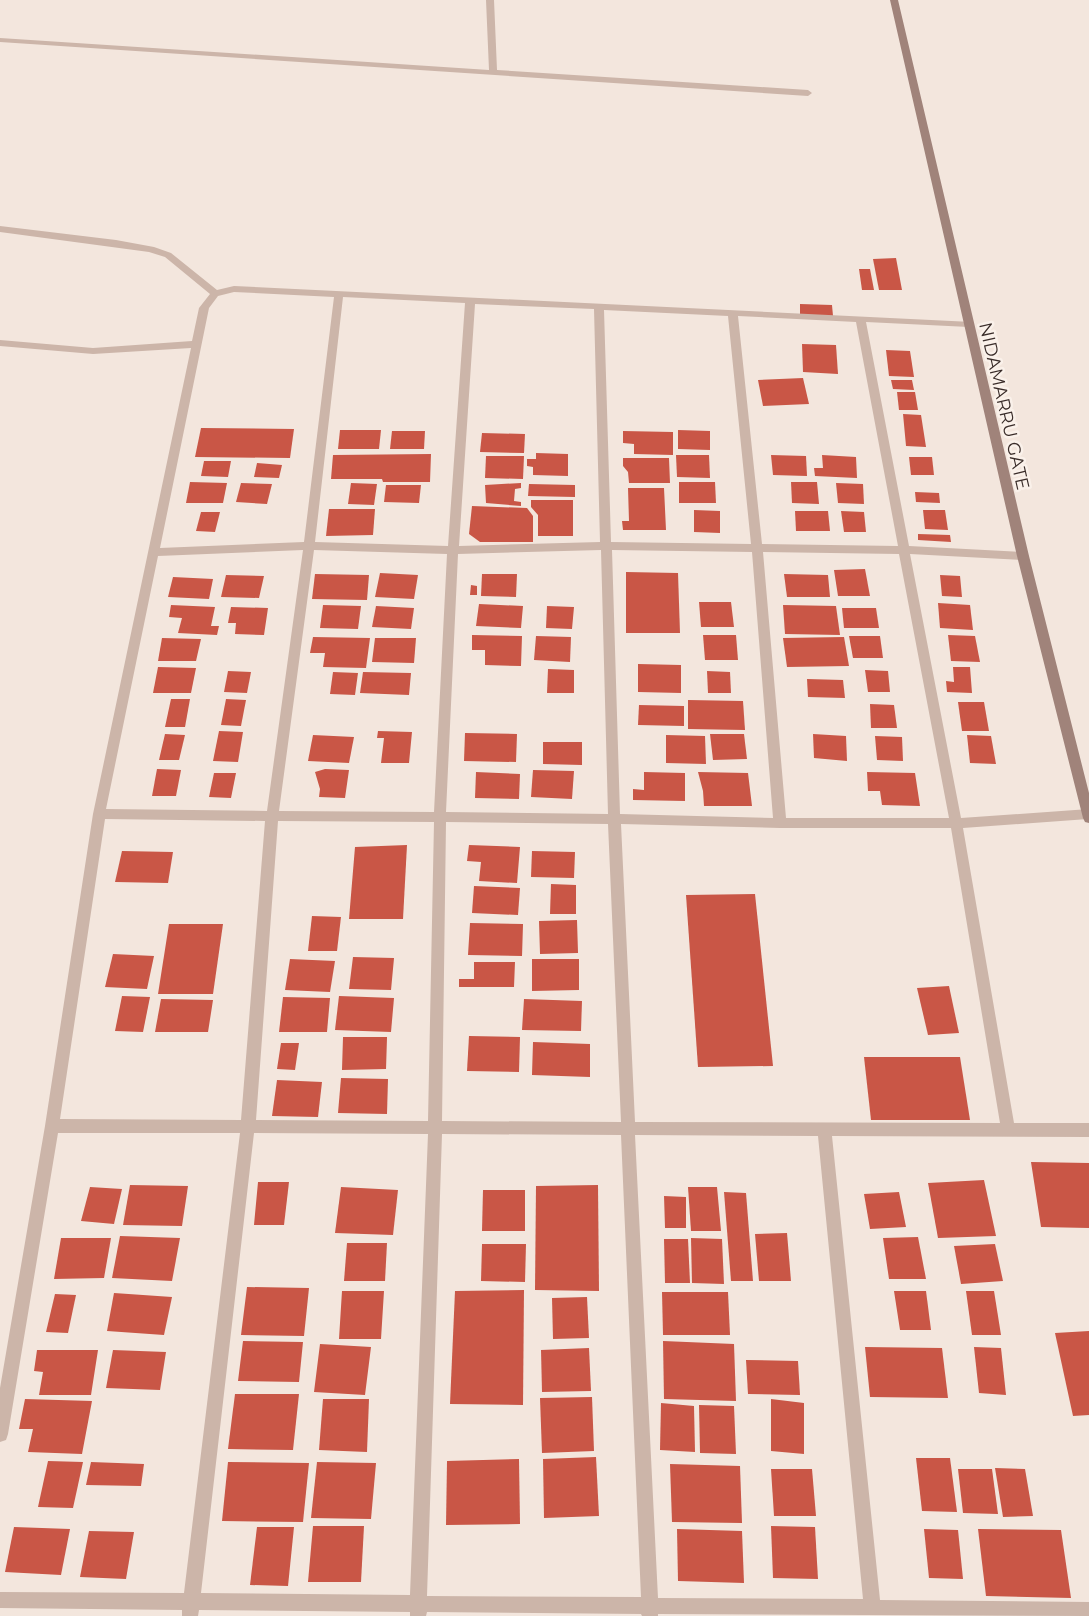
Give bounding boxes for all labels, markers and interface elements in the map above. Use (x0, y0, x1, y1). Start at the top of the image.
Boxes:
street label: NIDAMARRU GATE (974, 320, 1034, 492)

